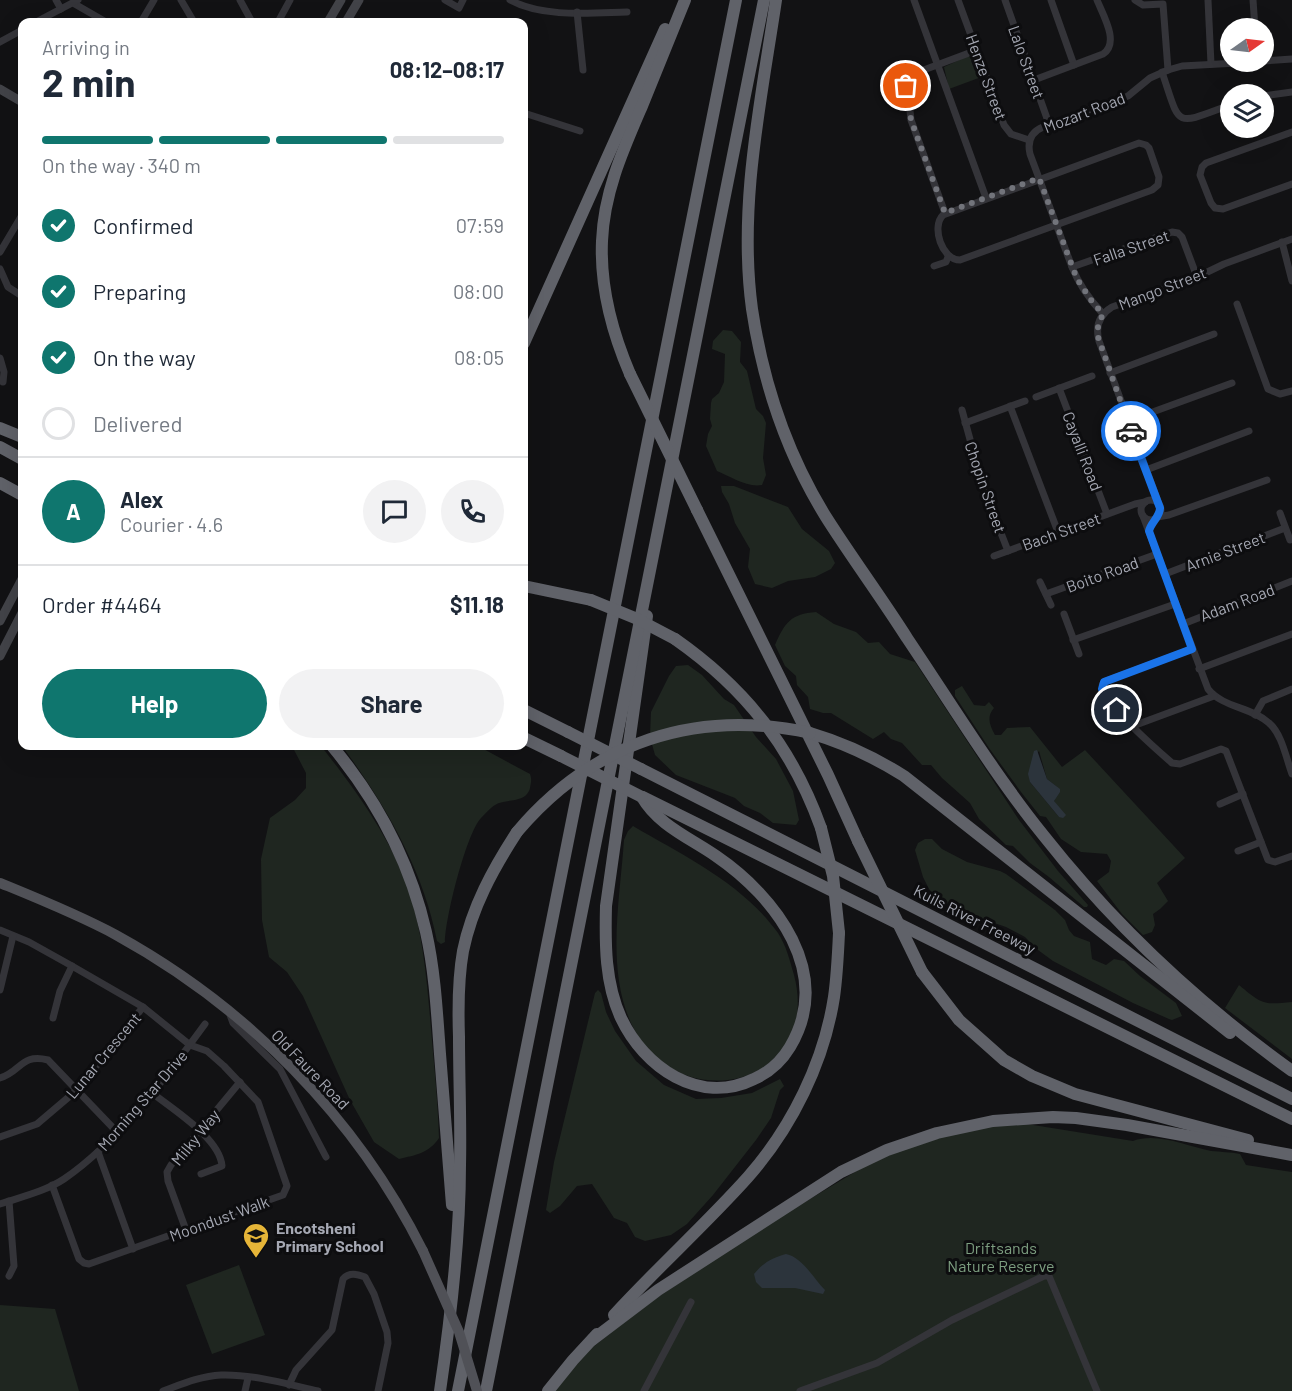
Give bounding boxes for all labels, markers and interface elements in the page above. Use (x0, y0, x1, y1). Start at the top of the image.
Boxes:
north arrow (1220, 18, 1274, 72)
map controls (1220, 18, 1274, 138)
street label: Lalo Street (1005, 23, 1049, 101)
street label: Henze Street (963, 31, 1011, 123)
text: Arriving in (42, 35, 130, 59)
text: 08:12–08:17 (390, 56, 504, 82)
text: 2 min (42, 58, 135, 105)
pin (880, 60, 931, 111)
icon: bag (889, 69, 922, 102)
button: layers (1220, 84, 1274, 138)
street label: Mozart Road (1040, 88, 1128, 136)
text: On the way · 340 m (42, 153, 201, 177)
icon: check (42, 209, 75, 242)
text: Confirmed (93, 212, 193, 238)
text: 07:59 (456, 213, 504, 237)
street label: Falla Street (1090, 225, 1172, 269)
street label: Mango Street (1115, 263, 1209, 313)
icon: check (42, 275, 75, 308)
text: Preparing (93, 278, 186, 304)
text: 08:00 (453, 279, 504, 303)
icon: check (42, 341, 75, 374)
text: On the way (93, 344, 196, 370)
text: 08:05 (454, 345, 504, 369)
courier (1101, 401, 1161, 461)
street label: Cayalli Road (1059, 409, 1107, 493)
text: Delivered (93, 410, 182, 436)
icon: car (1115, 415, 1148, 448)
street label: Chopin Street (961, 439, 1011, 535)
button: chat (363, 480, 426, 543)
button: phone (441, 480, 504, 543)
text: Alex (120, 486, 163, 512)
text: A (66, 498, 81, 524)
street label: Bach Street (1019, 508, 1103, 554)
text: Courier · 4.6 (120, 512, 223, 536)
street label: Arnie Street (1183, 527, 1267, 575)
street label: Boito Road (1063, 552, 1141, 596)
street label: Adam Road (1197, 579, 1277, 625)
text: Order #4464 (42, 591, 162, 617)
text: $11.18 (450, 591, 504, 617)
button: Help (42, 669, 267, 738)
button: Share (279, 669, 504, 738)
pin (1091, 684, 1142, 735)
icon: home (1100, 693, 1133, 726)
street label: Kuils River Freeway (911, 880, 1040, 958)
street label: Lunar Crescent (62, 1008, 144, 1102)
street label: Old Faure Road (268, 1025, 354, 1113)
street label: Morning Star Drive (93, 1046, 191, 1154)
street label: Milky Way (167, 1105, 224, 1169)
street label: Moondust Walk (167, 1191, 271, 1245)
place label: Encotsheni Primary School (276, 1218, 384, 1255)
school or university icon: Encotsheni Primary School (241, 1221, 271, 1259)
park label: Driftsands Nature Reserve (947, 1238, 1055, 1275)

